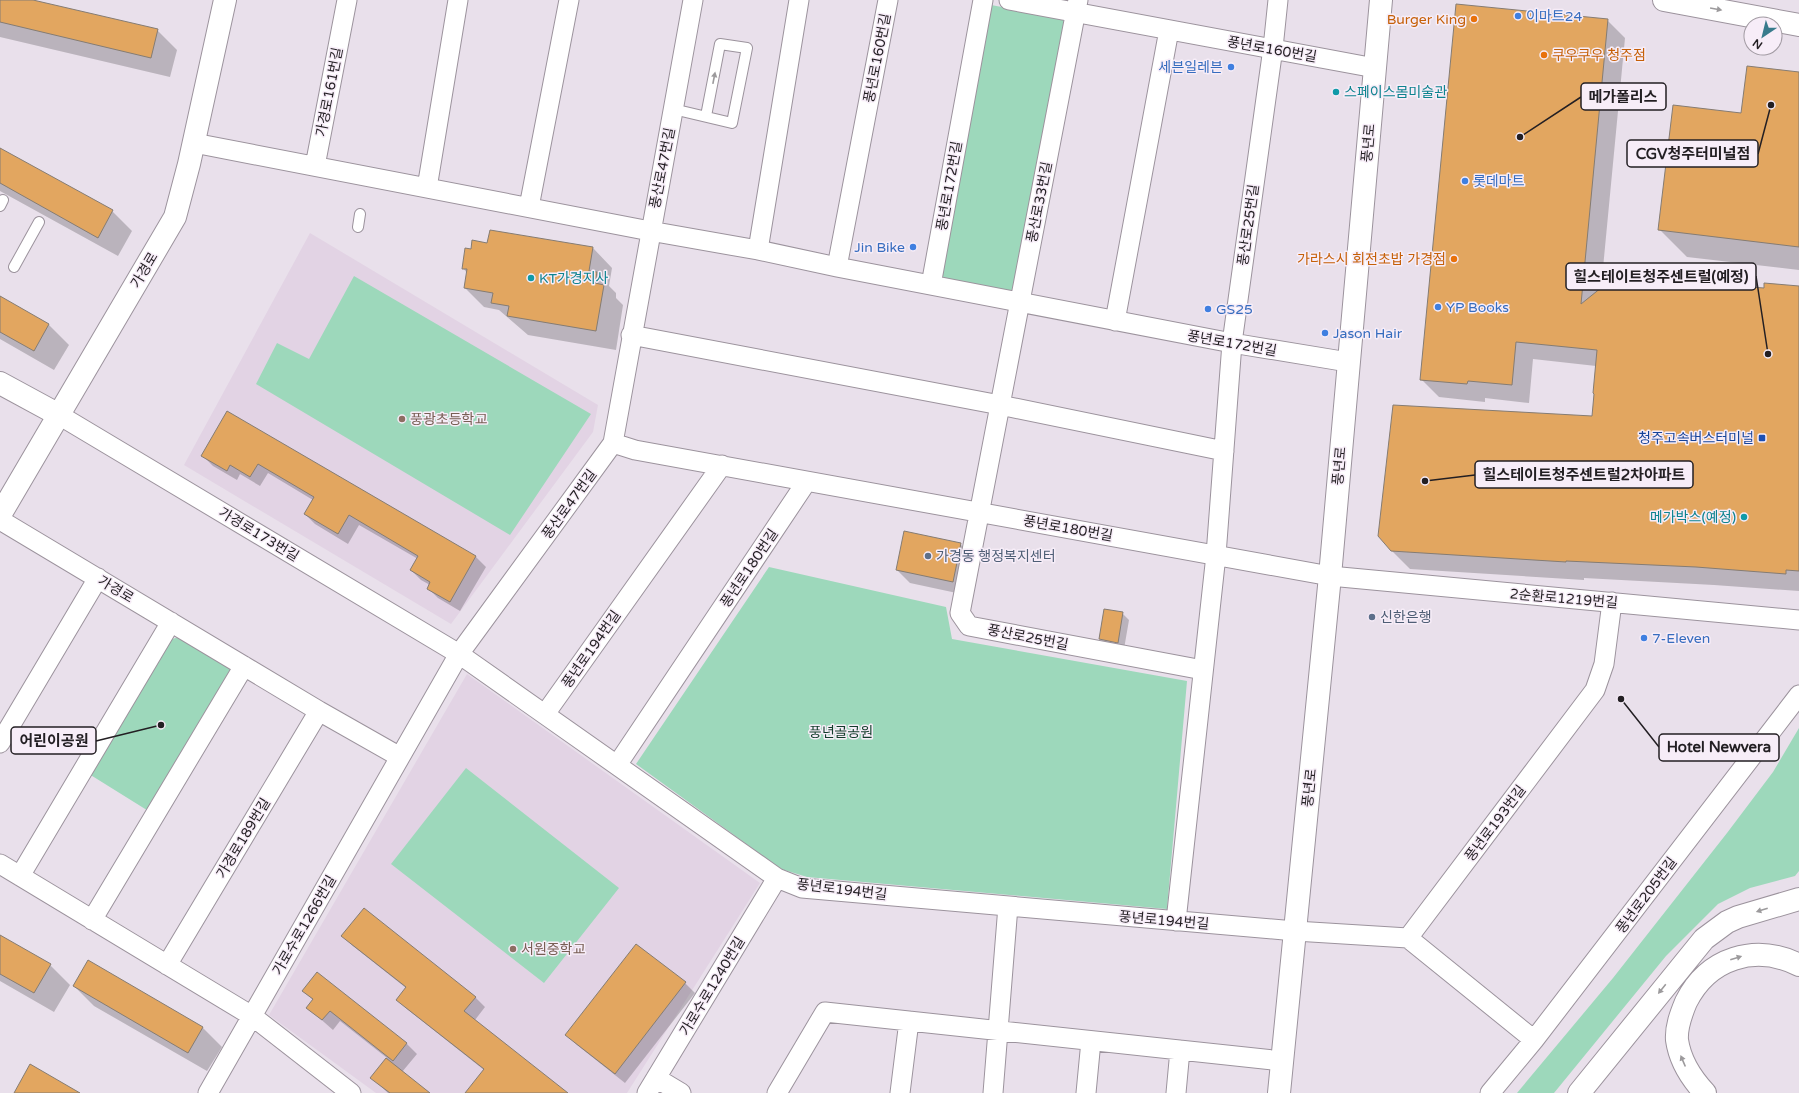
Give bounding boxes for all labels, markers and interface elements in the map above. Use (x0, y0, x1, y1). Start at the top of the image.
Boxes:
one-way arrow (1710, 7, 1722, 13)
place label: 이마트24 (1526, 8, 1582, 25)
place label: Burger King (1387, 11, 1466, 28)
marker: 이마트24 (1513, 11, 1523, 21)
street label: 풍년로160번길 (860, 12, 894, 104)
marker: Burger King (1469, 14, 1479, 24)
north arrow (1743, 16, 1783, 56)
street label: 풍년로160번길 (1226, 33, 1318, 66)
text: N (1750, 36, 1765, 52)
street label: 가경로161번길 (312, 46, 346, 138)
place label: 쿠우쿠우 청주점 (1552, 47, 1646, 64)
marker: 쿠우쿠우 청주점 (1539, 50, 1549, 60)
place label: 세븐일레븐 (1159, 59, 1223, 76)
marker: 세븐일레븐 (1226, 62, 1236, 72)
one-way arrow (711, 72, 717, 84)
callout: 메가폴리스 (1581, 83, 1666, 110)
place label: 스페이스몸미술관 (1344, 84, 1447, 101)
marker: 스페이스몸미술관 (1331, 87, 1341, 97)
text: 메가폴리스 (1588, 88, 1658, 106)
street label: 풍년로 (1358, 123, 1379, 163)
street label: 풍산로47번길 (646, 126, 679, 210)
street label: 풍년로172번길 (933, 140, 966, 232)
callout: CGV청주터미널점 (1627, 140, 1758, 167)
text: CGV청주터미널점 (1636, 145, 1750, 163)
street label: 풍산로33번길 (1023, 160, 1056, 244)
place label: 롯데마트 (1473, 173, 1525, 190)
marker: 롯데마트 (1460, 176, 1470, 186)
street label: 풍산로25번길 (1234, 183, 1263, 267)
place label: Jin Bike (854, 239, 905, 256)
marker: Jin Bike (908, 242, 918, 252)
street label: 가경로 (127, 249, 162, 291)
place label: 가라스시 회전초밥 가경점 (1297, 251, 1446, 268)
marker: 가라스시 회전초밥 가경점 (1449, 254, 1459, 264)
callout: 힐스테이트청주센트럴(예정) (1566, 263, 1756, 290)
text: 힐스테이트청주센트럴(예정) (1574, 268, 1749, 286)
place label: KT가경지사 (539, 270, 609, 287)
marker: KT가경지사 (526, 273, 536, 283)
place label: YP Books (1446, 299, 1509, 316)
place label: GS25 (1216, 301, 1253, 318)
marker: YP Books (1433, 302, 1443, 312)
marker: GS25 (1203, 304, 1213, 314)
place label: Jason Hair (1333, 325, 1403, 342)
street label: 풍년로172번길 (1186, 327, 1278, 360)
marker: Jason Hair (1320, 328, 1330, 338)
place label: 풍광초등학교 (410, 411, 487, 428)
marker: 풍광초등학교 (397, 414, 407, 424)
place label: 청주고속버스터미널 (1638, 430, 1754, 447)
marker: 청주고속버스터미널 (1757, 433, 1767, 443)
street label: 풍년로 (1329, 446, 1350, 486)
callout: 힐스테이트청주센트럴2차아파트 (1475, 461, 1693, 488)
street label: 풍산로47번길 (538, 466, 600, 542)
text: 힐스테이트청주센트럴2차아파트 (1483, 466, 1686, 484)
street label: 가경로173번길 (215, 504, 302, 565)
place label: 메가박스(예정) (1650, 509, 1736, 526)
street label: 풍년로180번길 (1022, 512, 1114, 545)
marker: 메가박스(예정) (1739, 512, 1749, 522)
street label: 풍년로180번길 (717, 526, 782, 611)
place label: 가경동 행정복지센터 (936, 548, 1056, 565)
marker: 가경동 행정복지센터 (923, 551, 933, 561)
street label: 가경로 (95, 572, 137, 607)
street label: 2순환로1219번길 (1509, 585, 1619, 612)
street label: 풍년로194번길 (558, 607, 624, 691)
place label: 신한은행 (1380, 609, 1432, 626)
marker: 신한은행 (1367, 612, 1377, 622)
street label: 풍산로25번길 (986, 621, 1070, 654)
place label: 7-Eleven (1652, 630, 1710, 647)
marker: 7-Eleven (1639, 633, 1649, 643)
park label: 풍년골공원 (809, 724, 873, 741)
callout: 어린이공원 (11, 727, 96, 754)
text: 어린이공원 (19, 732, 89, 750)
callout: Hotel Newvera (1659, 734, 1779, 761)
text: Hotel Newvera (1667, 738, 1771, 756)
street label: 풍년로 (1299, 768, 1320, 808)
street label: 풍년로193번길 (1461, 782, 1530, 865)
street label: 가경로189번길 (213, 795, 274, 882)
street label: 풍년로205번길 (1612, 854, 1681, 937)
street label: 가로수로1266번길 (269, 872, 340, 978)
street label: 풍년로194번길 (796, 876, 888, 903)
one-way arrow (1755, 907, 1767, 913)
street label: 풍년로194번길 (1118, 908, 1210, 933)
street label: 가로수로1240번길 (676, 934, 749, 1039)
place label: 서원중학교 (521, 941, 586, 958)
marker: 서원중학교 (508, 944, 518, 954)
one-way arrow (1730, 955, 1742, 961)
one-way arrow (1658, 983, 1667, 994)
one-way arrow (1680, 1055, 1687, 1067)

